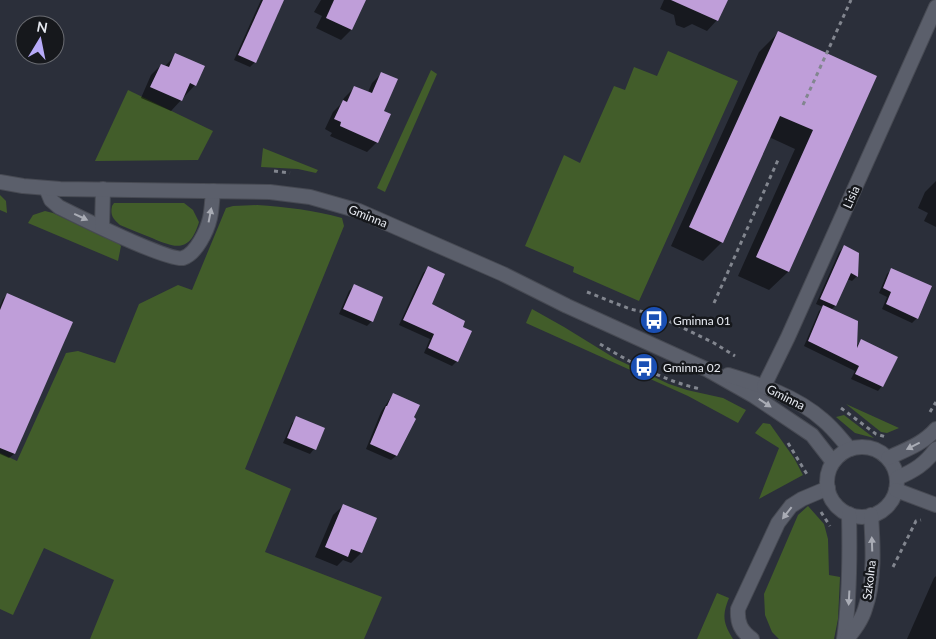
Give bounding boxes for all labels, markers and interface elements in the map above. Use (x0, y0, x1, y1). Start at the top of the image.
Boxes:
north arrow (15, 15, 65, 65)
text: N (36, 17, 49, 36)
street label: Lisia (839, 183, 863, 211)
street label: Gminna (346, 201, 390, 231)
one-way arrow (206, 208, 214, 223)
one-way arrow (74, 213, 89, 222)
bus stop icon: Gminna 01 (639, 305, 669, 335)
place label: Gminna 01 (673, 313, 731, 328)
bus stop icon: Gminna 02 (629, 352, 659, 382)
place label: Gminna 02 (663, 360, 721, 375)
street label: Gminna (764, 381, 808, 413)
one-way arrow (758, 399, 771, 408)
one-way arrow (906, 442, 921, 450)
one-way arrow (781, 506, 792, 519)
one-way arrow (868, 535, 876, 551)
street label: Szkolna (859, 559, 879, 601)
one-way arrow (845, 590, 853, 606)

